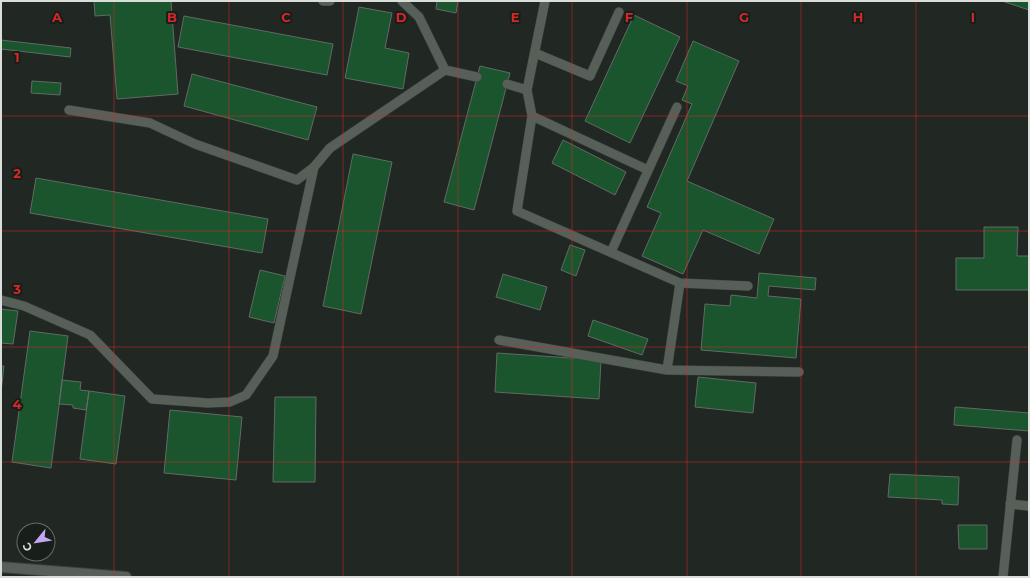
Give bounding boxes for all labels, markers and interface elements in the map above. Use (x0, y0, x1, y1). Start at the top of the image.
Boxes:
text: A (51, 9, 63, 25)
text: B (167, 9, 177, 25)
text: C (281, 9, 291, 25)
text: D (396, 9, 407, 25)
text: E (511, 9, 520, 25)
text: F (625, 9, 633, 25)
text: G (739, 9, 749, 25)
text: H (853, 9, 863, 25)
text: I (971, 9, 975, 25)
text: 1 (14, 49, 20, 65)
text: 2 (13, 165, 21, 181)
text: 3 (12, 281, 21, 297)
text: 4 (13, 396, 22, 412)
north arrow (16, 522, 56, 562)
text: С (19, 540, 35, 554)

